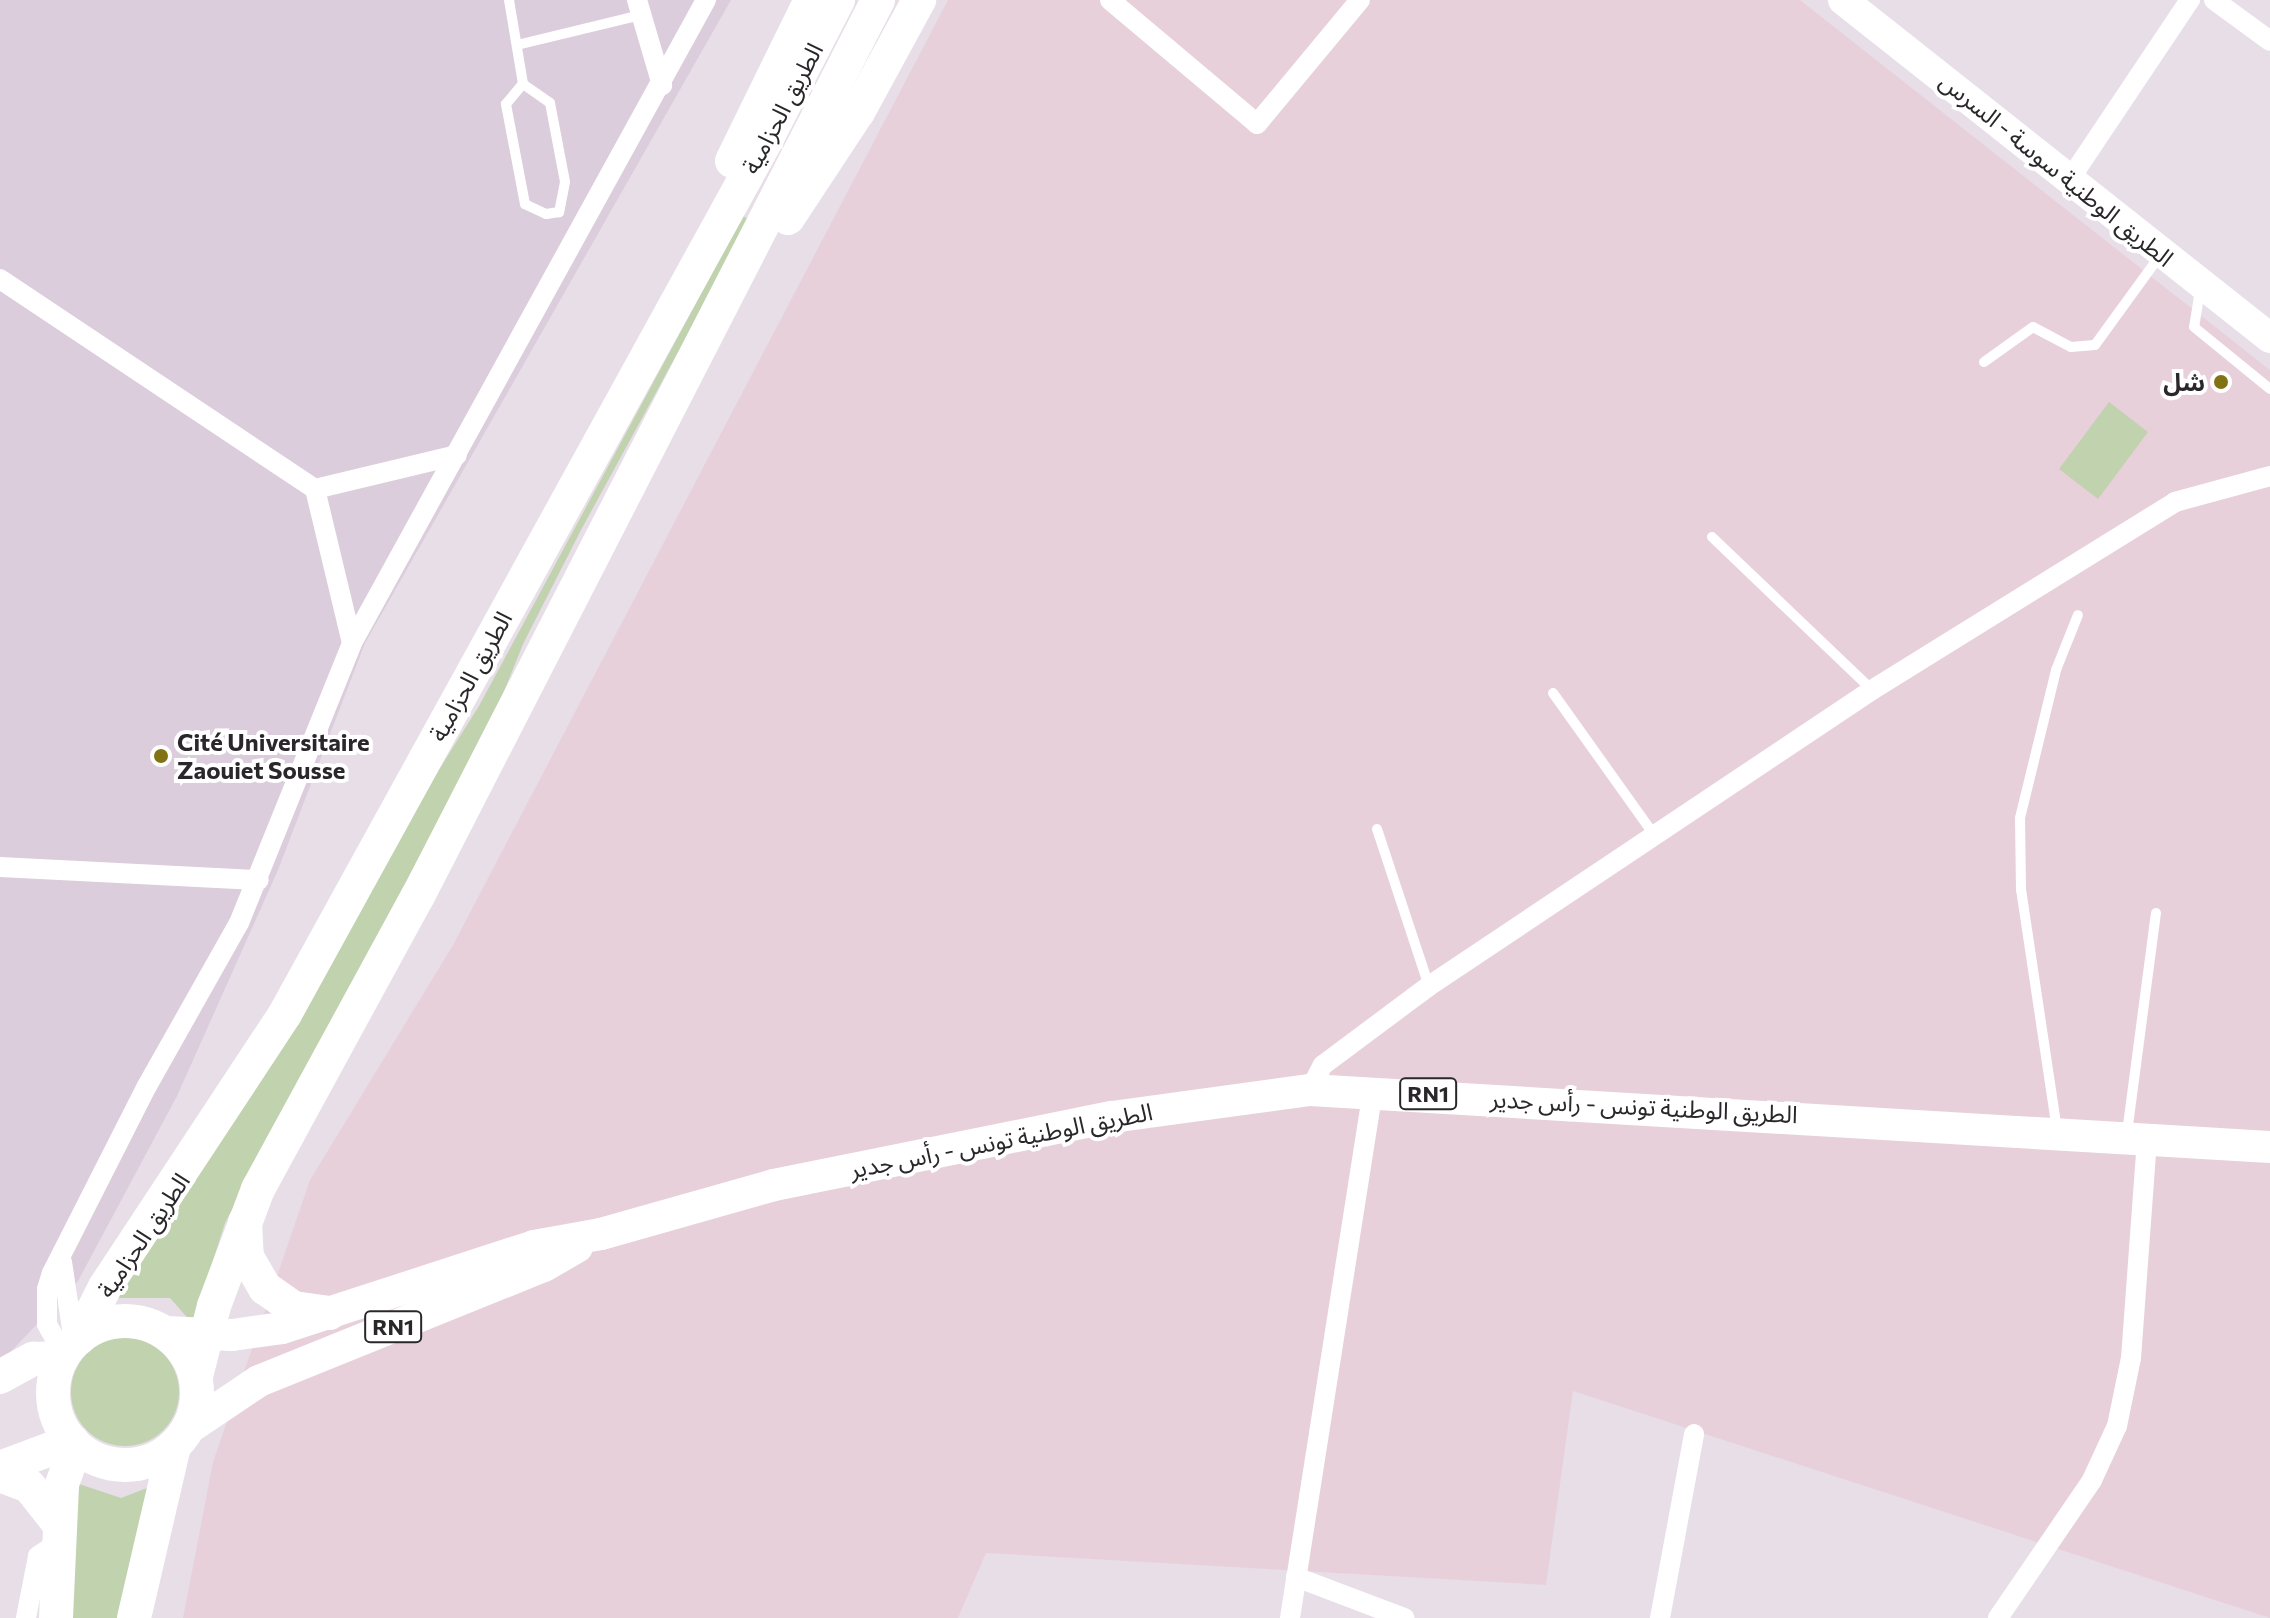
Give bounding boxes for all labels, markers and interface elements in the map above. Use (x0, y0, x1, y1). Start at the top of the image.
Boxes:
street label: الطريق الحزامية (735, 38, 829, 178)
street label: الطريق الوطنية سوسة - السرس (1934, 66, 2180, 272)
place label: شل (2163, 368, 2205, 396)
marker: شل (2212, 373, 2230, 391)
street label: الطريق الحزامية (422, 606, 518, 746)
place label: Cité Universitaire Zaouiet Sousse (177, 728, 370, 784)
marker: Cité Universitaire Zaouiet Sousse (152, 747, 170, 765)
road number: RN1 (1398, 1076, 1458, 1112)
street label: الطريق الوطنية تونس - رأس جدير (1490, 1084, 1798, 1128)
street label: الطريق الوطنية تونس - رأس جدير (847, 1097, 1155, 1183)
street label: الطريق الحزامية (91, 1167, 195, 1303)
road number: RN1 (363, 1309, 423, 1345)

